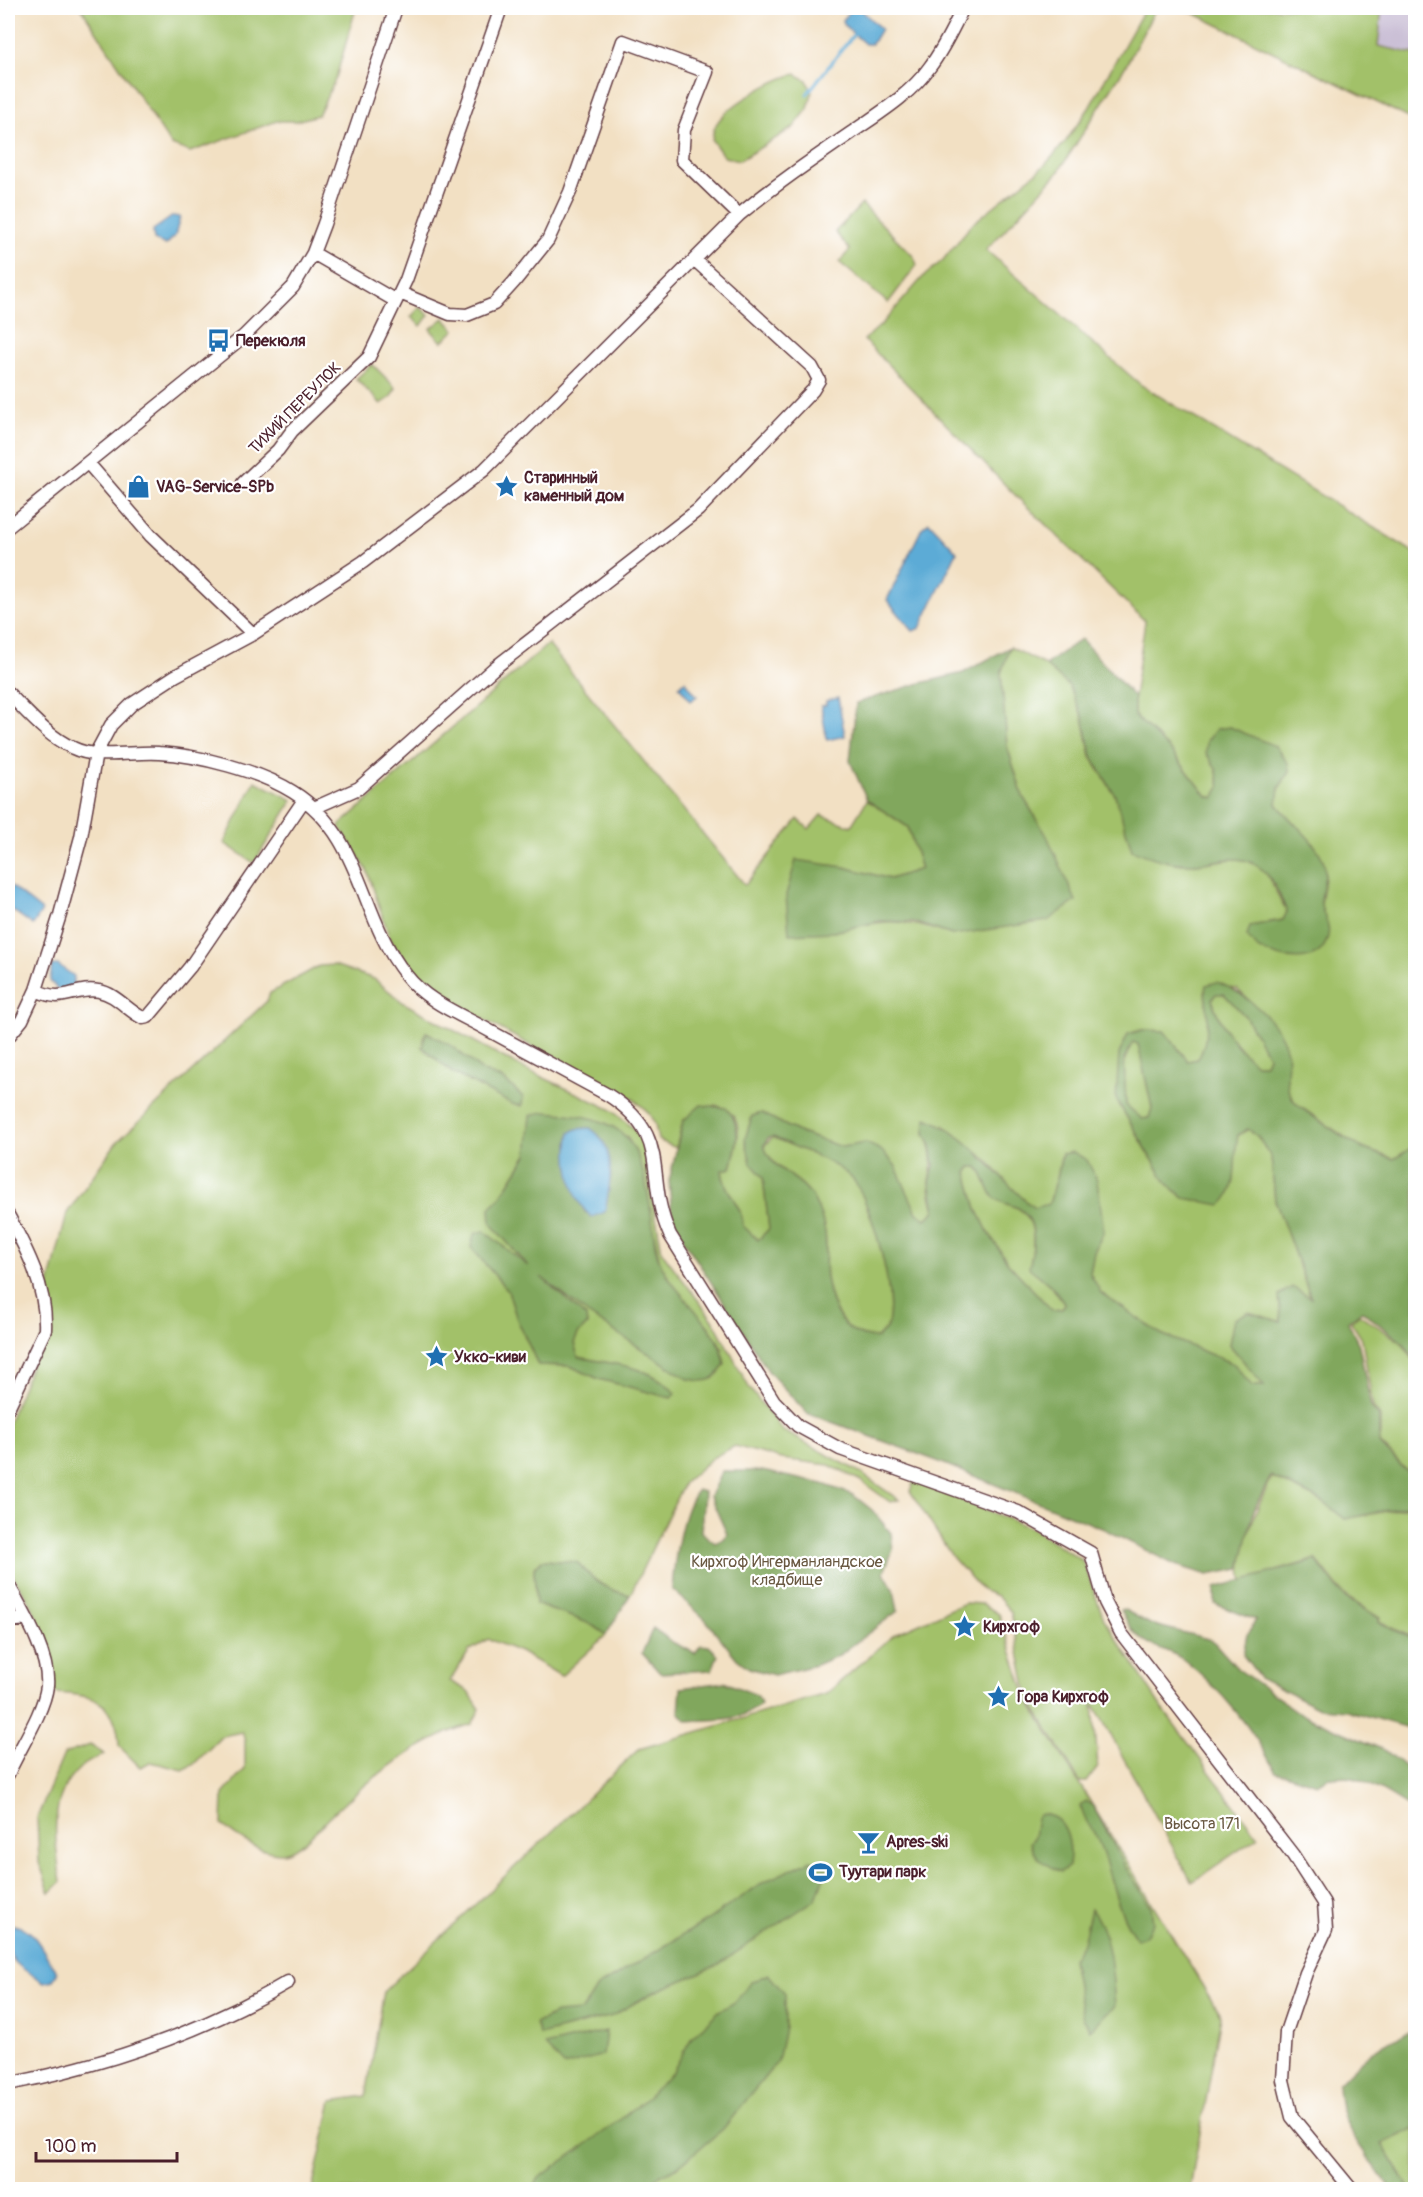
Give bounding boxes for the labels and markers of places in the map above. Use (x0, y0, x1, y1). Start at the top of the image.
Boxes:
bus stop icon: Перекюля (205, 328, 231, 354)
place label: Перекюля (236, 331, 306, 351)
place label: Старинный каменный дом (524, 468, 624, 506)
shop icon: VAG-Service-SPb (125, 474, 151, 500)
place icon: Старинный каменный дом (493, 474, 519, 500)
place label: VAG-Service-SPb (156, 477, 274, 497)
place icon: Укко-киви (423, 1344, 449, 1370)
place label: Укко-киви (454, 1347, 527, 1367)
place icon: Кирхгоф (952, 1614, 978, 1640)
place label: Кирхгоф (983, 1617, 1040, 1637)
place icon: Гора Кирхгоф (986, 1684, 1012, 1710)
place label: Гора Кирхгоф (1017, 1687, 1109, 1707)
bar icon: Apres-ski (855, 1829, 881, 1855)
place label: Apres-ski (886, 1832, 948, 1852)
sports icon: Туутари парк (808, 1859, 834, 1885)
place label: Туутари парк (838, 1862, 927, 1882)

